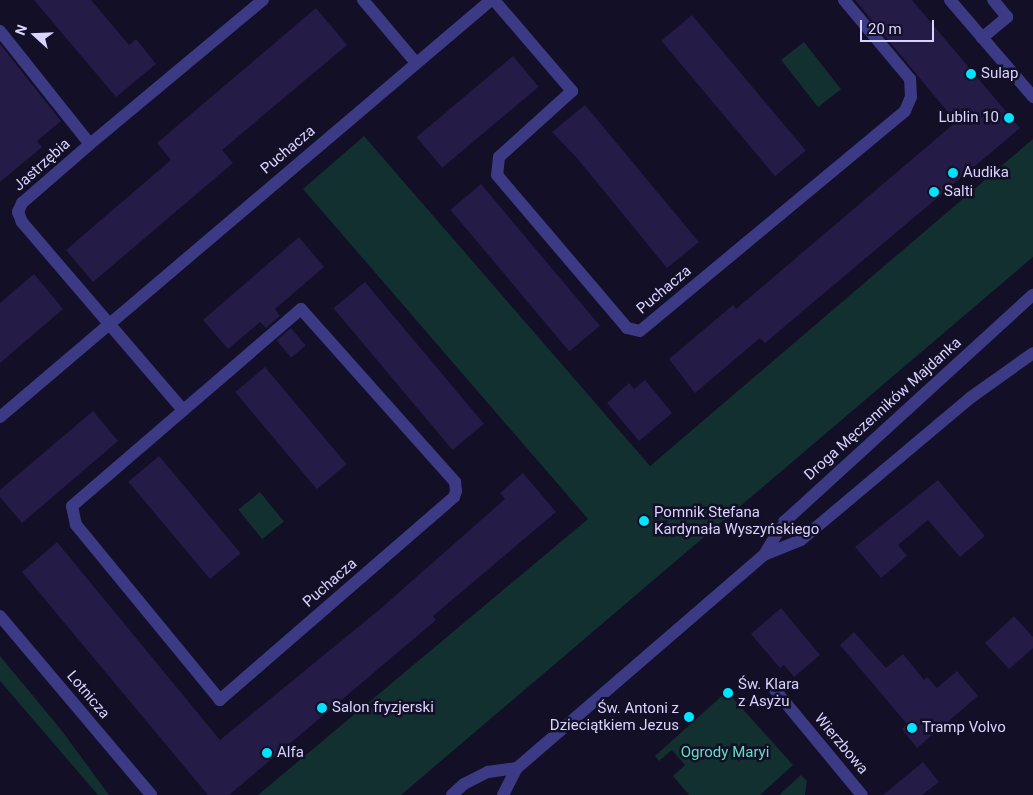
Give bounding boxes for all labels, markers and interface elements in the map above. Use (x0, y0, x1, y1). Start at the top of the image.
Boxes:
north arrow (10, 10, 60, 60)
scale bar (863, 10, 937, 42)
text: 20 m (868, 20, 902, 38)
text: N (12, 22, 30, 37)
place label: Sulap (981, 65, 1018, 83)
marker: Sulap (965, 68, 977, 80)
place label: Lublin 10 (938, 109, 999, 127)
marker: Lublin 10 (1003, 112, 1015, 124)
street label: Puchacza (257, 122, 319, 178)
street label: Jastrzębia (10, 135, 74, 195)
place label: Audika (963, 164, 1009, 182)
marker: Audika (947, 167, 959, 179)
place label: Salti (944, 183, 973, 201)
marker: Salti (928, 186, 940, 198)
street label: Puchacza (633, 262, 695, 318)
street label: Droga Męczenników Majdanka (801, 334, 965, 484)
place label: Pomnik Stefana Kardynała Wyszyńskiego (654, 503, 819, 538)
marker: Pomnik Stefana Kardynała Wyszyńskiego (638, 515, 650, 527)
street label: Puchacza (299, 555, 361, 611)
street label: Lotnicza (63, 667, 113, 723)
place label: Św. Klara z Asyżu (738, 675, 799, 710)
marker: Św. Klara z Asyżu (722, 687, 734, 699)
place label: Salon fryzjerski (332, 699, 434, 717)
place label: Św. Antoni z Dzieciątkiem Jezus (550, 699, 679, 734)
marker: Salon fryzjerski (316, 702, 328, 714)
street label: Wierzbowa (810, 710, 872, 778)
marker: Św. Antoni z Dzieciątkiem Jezus (683, 711, 695, 723)
place label: Tramp Volvo (922, 719, 1006, 737)
marker: Tramp Volvo (906, 722, 918, 734)
place label: Alfa (277, 744, 304, 762)
park label: Ogrody Maryi (681, 744, 769, 762)
marker: Alfa (261, 747, 273, 759)

